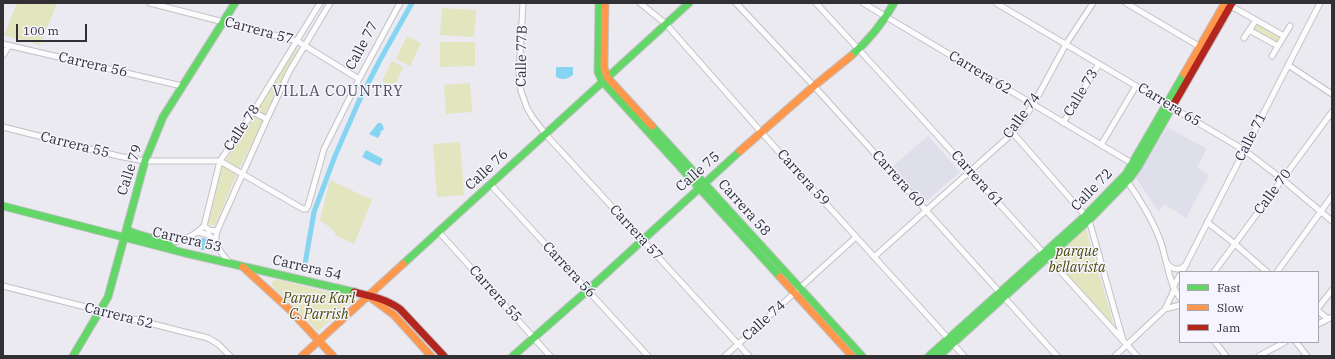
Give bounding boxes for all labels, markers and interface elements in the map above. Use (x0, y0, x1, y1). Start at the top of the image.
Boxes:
street label: Carrera 57 (223, 14, 295, 48)
scale bar (18, 16, 89, 42)
street label: Calle 77 (342, 19, 382, 73)
text: 100 m (23, 23, 59, 38)
street label: Calle 77B (513, 25, 531, 87)
street label: Carrera 62 (946, 48, 1014, 98)
street label: Carrera 56 (57, 49, 129, 81)
street label: Calle 73 (1060, 66, 1102, 120)
street label: Carrera 65 (1135, 80, 1203, 130)
district label: VILLA COUNTRY (272, 83, 404, 101)
street label: Calle 74 (1000, 90, 1044, 142)
street label: Calle 78 (220, 102, 264, 154)
street label: Calle 71 (1232, 110, 1270, 164)
street label: Carrera 55 (39, 128, 111, 162)
street label: Calle 79 (114, 142, 146, 198)
street label: Calle 76 (462, 146, 512, 194)
street label: Carrera 59 (773, 146, 833, 210)
street label: Carrera 60 (868, 147, 928, 211)
street label: Carrera 61 (947, 147, 1007, 211)
street label: Calle 75 (673, 148, 723, 196)
street label: Calle 72 (1068, 165, 1116, 215)
street label: Calle 70 (1251, 166, 1295, 218)
street label: Carrera 58 (714, 176, 774, 240)
street label: Carrera 57 (606, 202, 666, 264)
street label: Carrera 53 (151, 224, 223, 256)
street label: Carrera 56 (539, 239, 599, 301)
park label: parque bellavista (1048, 244, 1106, 276)
street label: Carrera 54 (271, 252, 343, 284)
street label: Carrera 55 (465, 262, 525, 326)
legend (1179, 271, 1319, 343)
text: Fast (1217, 280, 1241, 295)
park label: Parque Karl C. Parrish (283, 291, 355, 324)
street label: Calle 74 (739, 297, 789, 345)
street label: Carrera 52 (83, 299, 155, 333)
text: Slow (1217, 300, 1244, 315)
text: Jam (1217, 320, 1240, 335)

